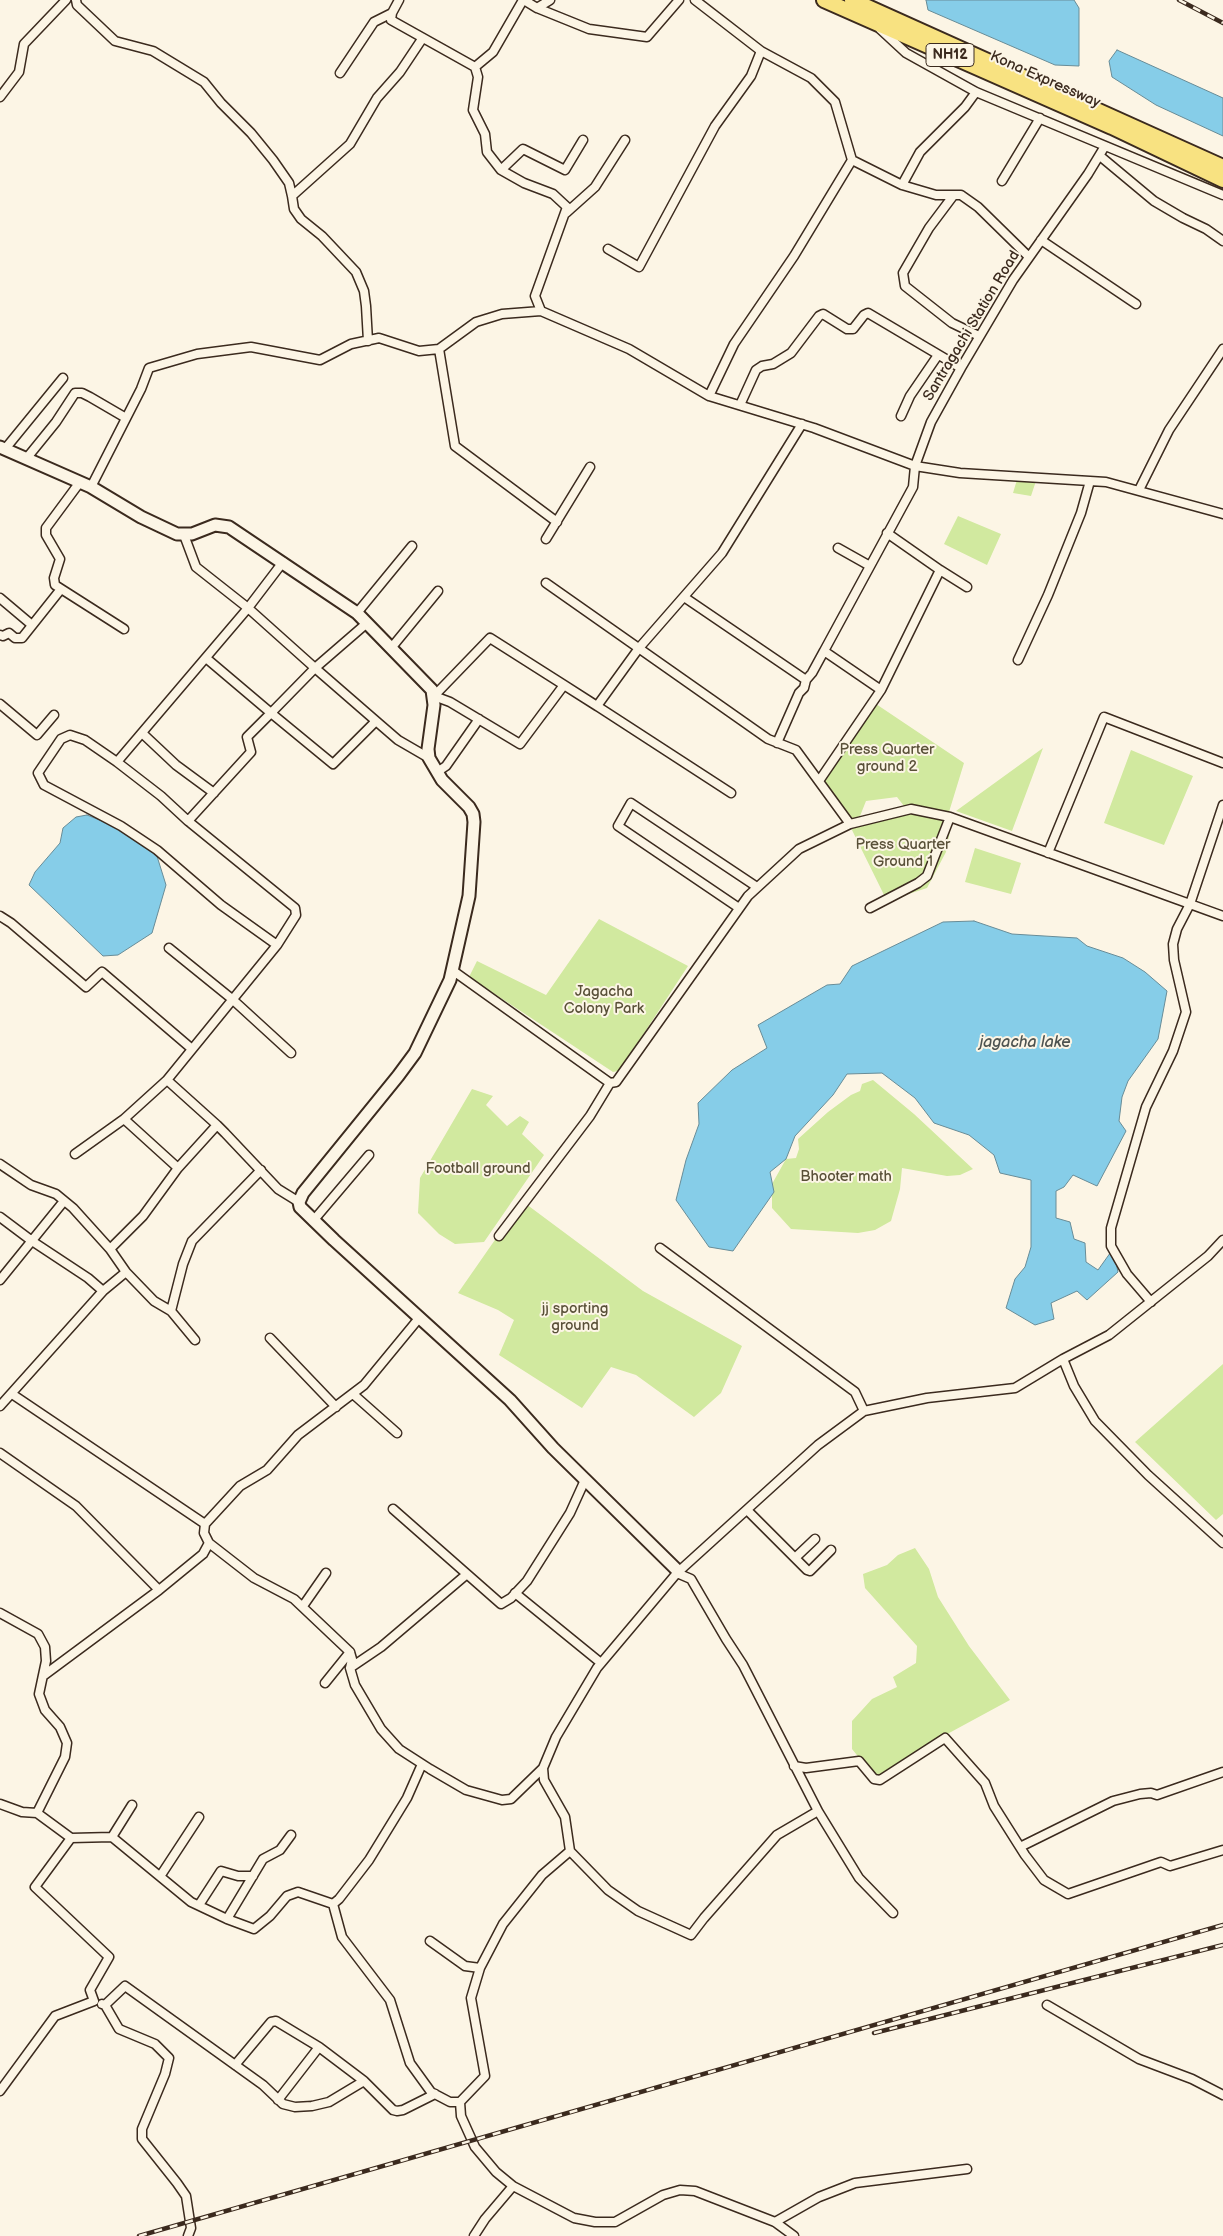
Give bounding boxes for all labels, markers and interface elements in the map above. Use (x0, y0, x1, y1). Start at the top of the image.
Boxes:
road number: NH12 (926, 44, 974, 66)
street label: Kona Expressway (987, 48, 1103, 112)
street label: Santragachi Station Road (920, 247, 1024, 405)
park label: Press Quarter ground 2 (840, 741, 934, 776)
park label: Press Quarter Ground 1 (856, 836, 950, 871)
park label: Jagacha Colony Park (564, 983, 644, 1018)
water label: jagacha lake (979, 1033, 1071, 1053)
park label: Football ground (425, 1160, 531, 1178)
park label: Bhooter math (800, 1168, 892, 1186)
park label: jj sporting ground (542, 1300, 608, 1335)

